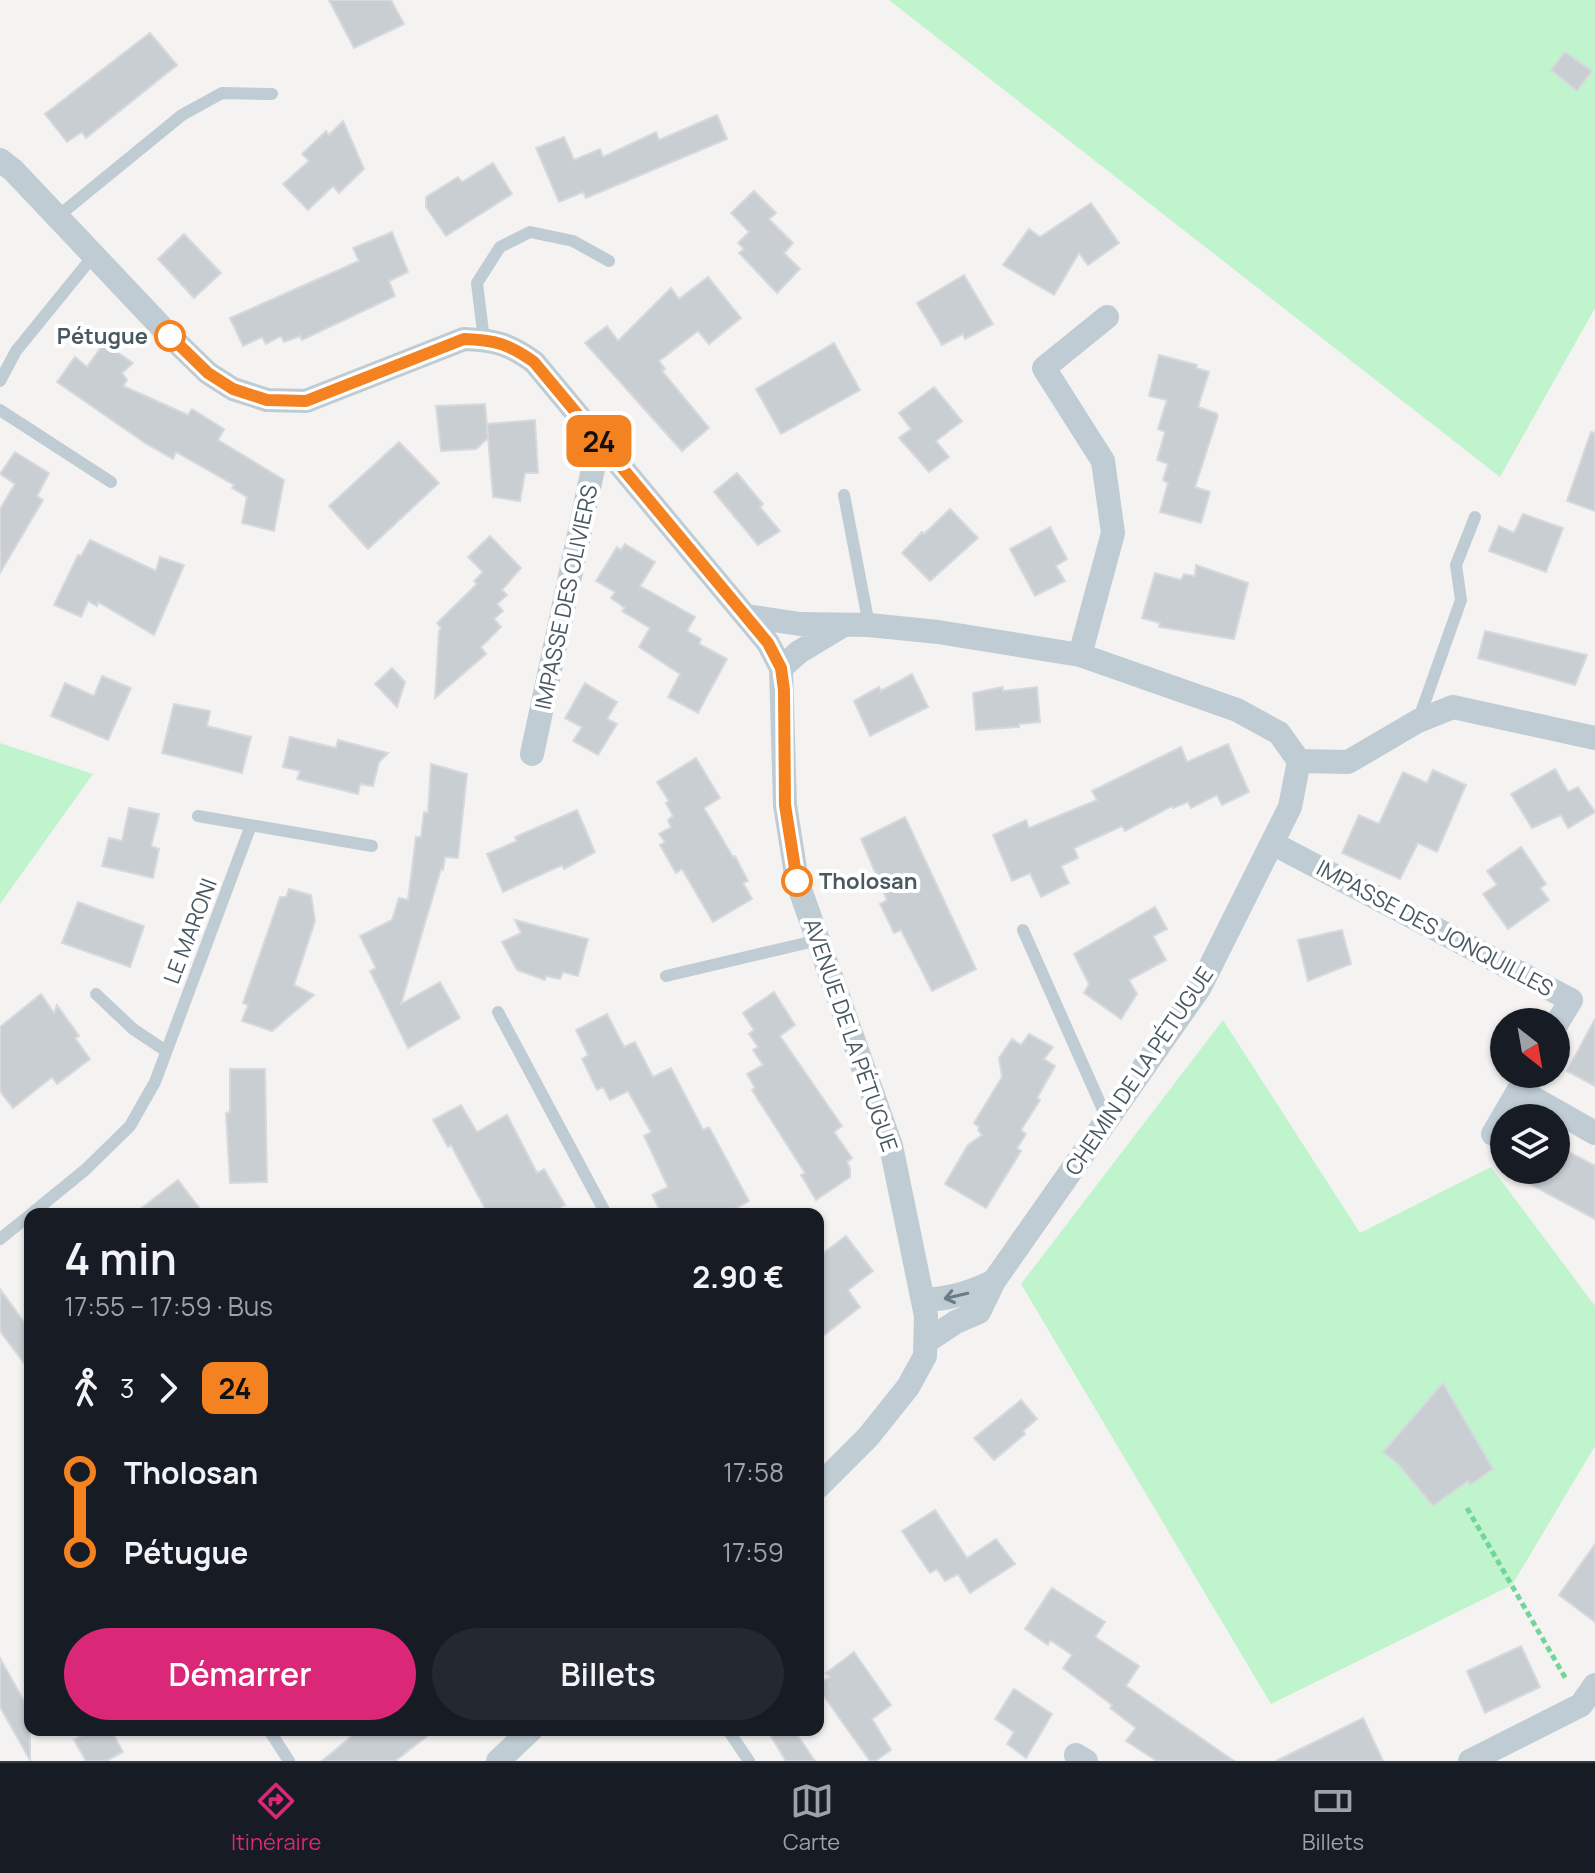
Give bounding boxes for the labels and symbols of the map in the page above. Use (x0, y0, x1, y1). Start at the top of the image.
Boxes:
place label: Pétugue (57, 321, 148, 351)
marker: Pétugue (155, 321, 185, 351)
line badge: 24 (563, 415, 635, 467)
street label: IMPASSE DES OLIVIERS (528, 482, 604, 712)
street label: IMPASSE DES JONQUILLES (1311, 853, 1559, 1003)
marker: Tholosan (782, 866, 812, 896)
place label: Tholosan (819, 866, 918, 896)
street label: LE MARONI (156, 874, 224, 988)
street label: AVENUE DE LA PÉTUGUE (797, 914, 905, 1156)
street label: CHEMIN DE LA PÉTUGUE (1058, 961, 1220, 1181)
north arrow (1490, 1008, 1570, 1088)
one-way arrow (944, 1289, 970, 1304)

